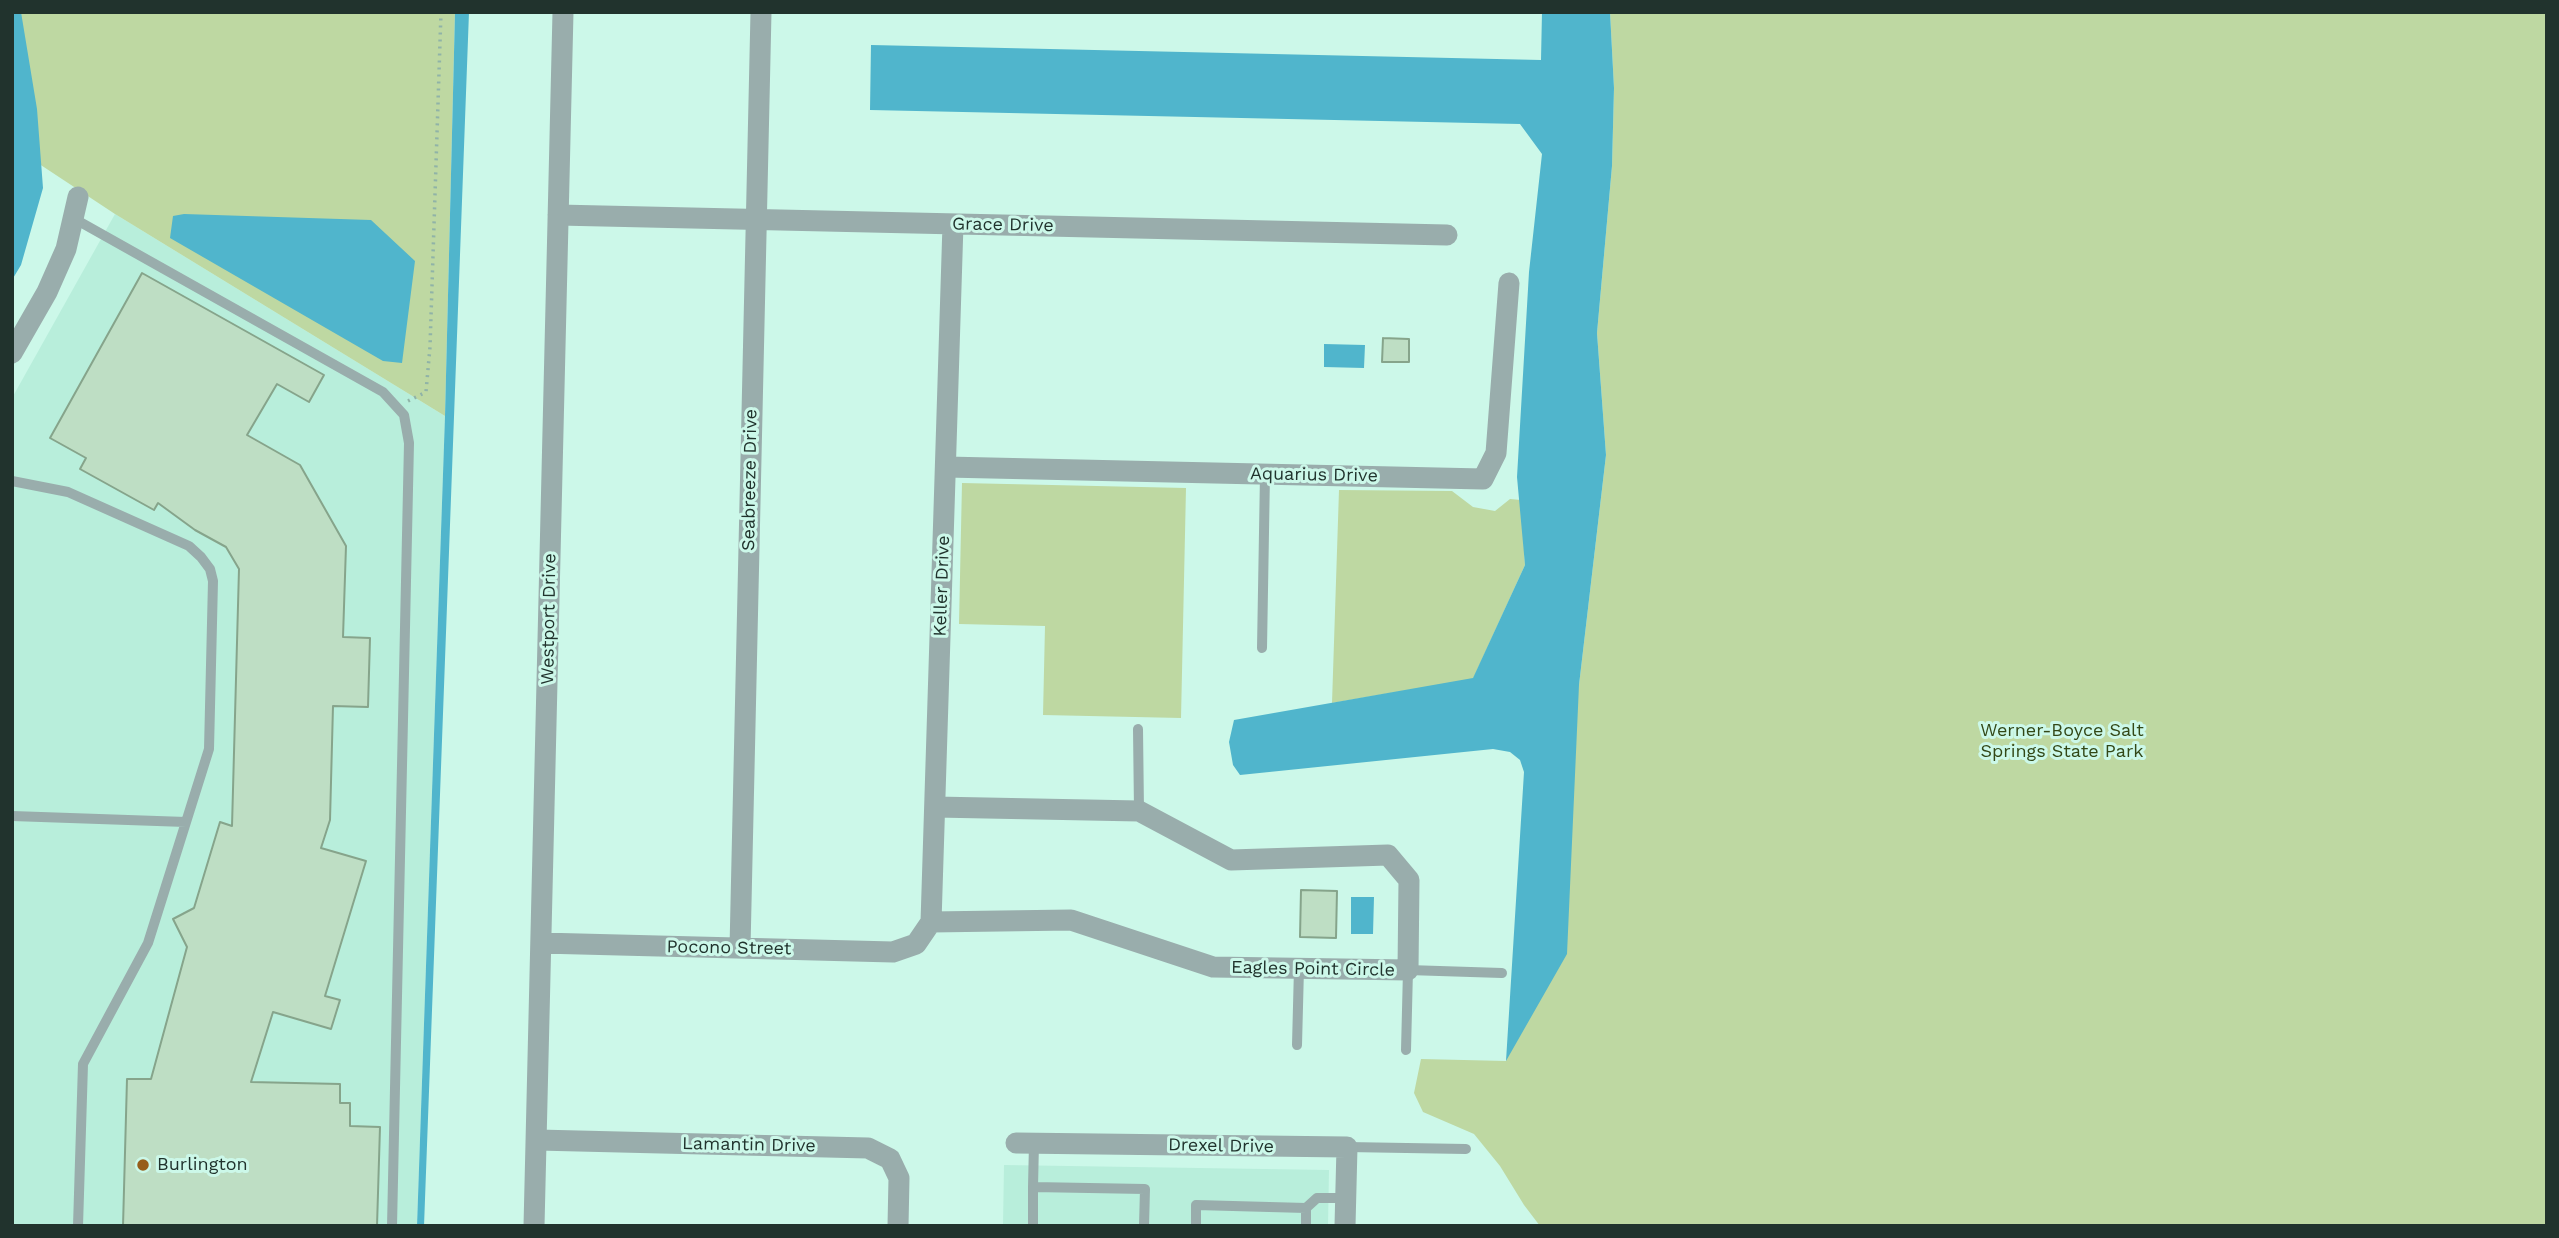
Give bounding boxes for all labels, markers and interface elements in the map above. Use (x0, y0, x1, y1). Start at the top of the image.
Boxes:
street label: Grace Drive (952, 213, 1054, 237)
street label: Seabreeze Drive (738, 409, 762, 551)
street label: Aquarius Drive (1250, 463, 1378, 487)
street label: Keller Drive (929, 535, 955, 637)
street label: Westport Drive (537, 553, 561, 685)
park label: Werner-Boyce Salt Springs State Park (1980, 720, 2144, 762)
street label: Pocono Street (666, 936, 792, 960)
street label: Eagles Point Circle (1231, 957, 1395, 981)
street label: Lamantin Drive (682, 1133, 816, 1157)
street label: Drexel Drive (1168, 1134, 1274, 1158)
place label: Burlington (157, 1154, 248, 1176)
marker: Burlington (135, 1157, 151, 1173)

